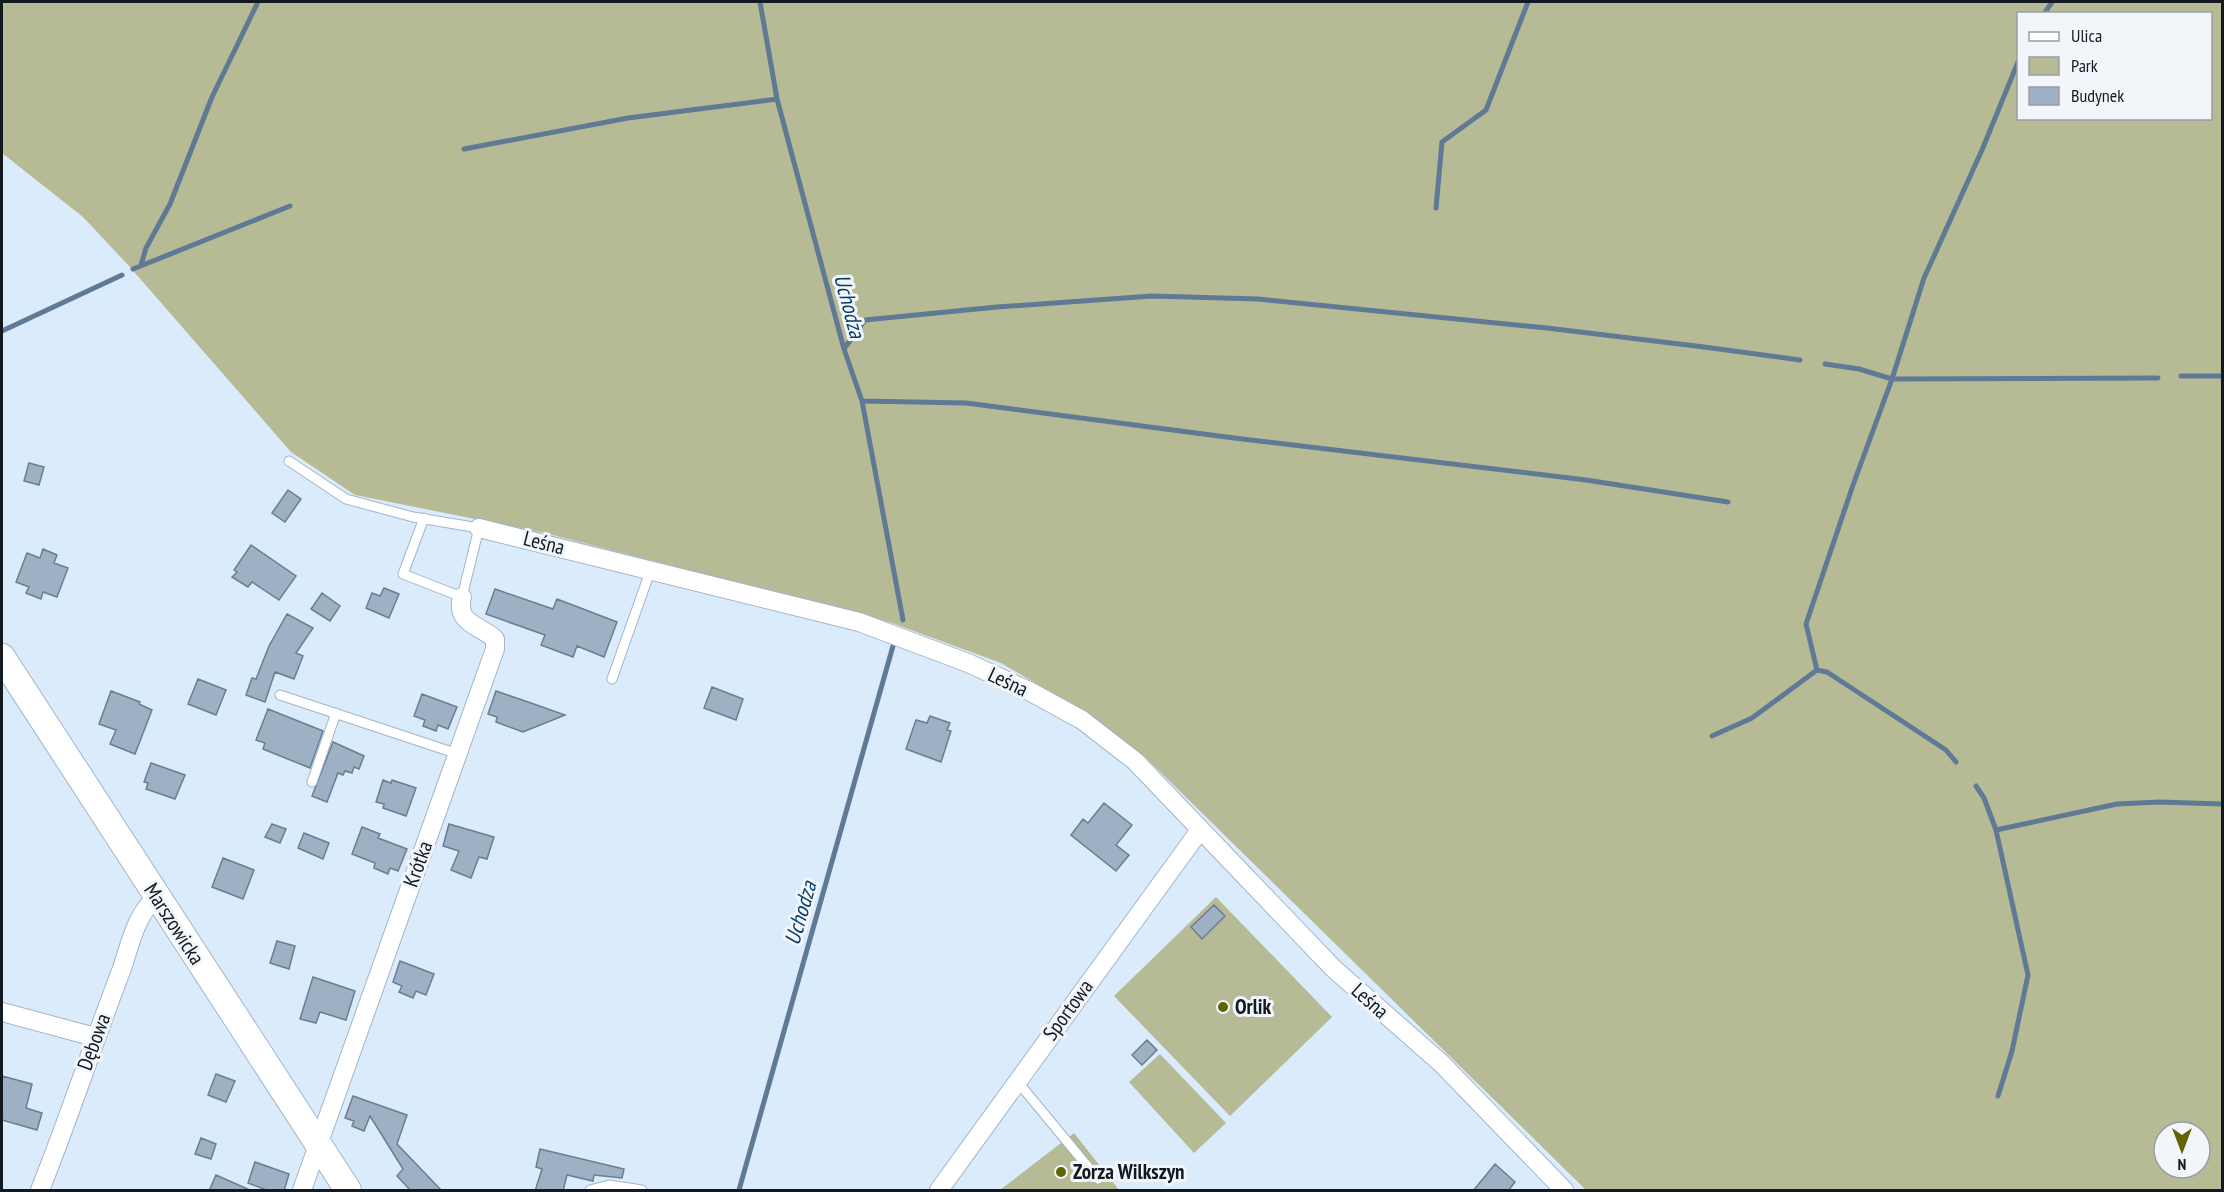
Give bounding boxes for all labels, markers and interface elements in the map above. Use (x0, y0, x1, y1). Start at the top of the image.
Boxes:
legend (2017, 12, 2212, 120)
text: Ulica (2071, 24, 2102, 47)
text: Park (2071, 54, 2098, 77)
text: Budynek (2071, 84, 2124, 107)
water label: Uchodza (828, 271, 872, 342)
street label: Leśna (521, 524, 567, 561)
street label: Leśna (984, 661, 1033, 702)
street label: Krótka (397, 837, 438, 891)
water label: Uchodza (778, 877, 823, 948)
street label: Marszowicka (138, 878, 211, 970)
street label: Sportowa (1036, 974, 1099, 1045)
street label: Leśna (1346, 977, 1395, 1024)
place label: Orlik (1235, 993, 1272, 1020)
marker: Orlik (1216, 1000, 1230, 1014)
street label: Dębowa (71, 1010, 116, 1074)
north arrow (2152, 1120, 2212, 1180)
text: N (2178, 1155, 2186, 1175)
place label: Zorza Wilkszyn (1073, 1158, 1185, 1185)
marker: Zorza Wilkszyn (1054, 1165, 1068, 1179)

